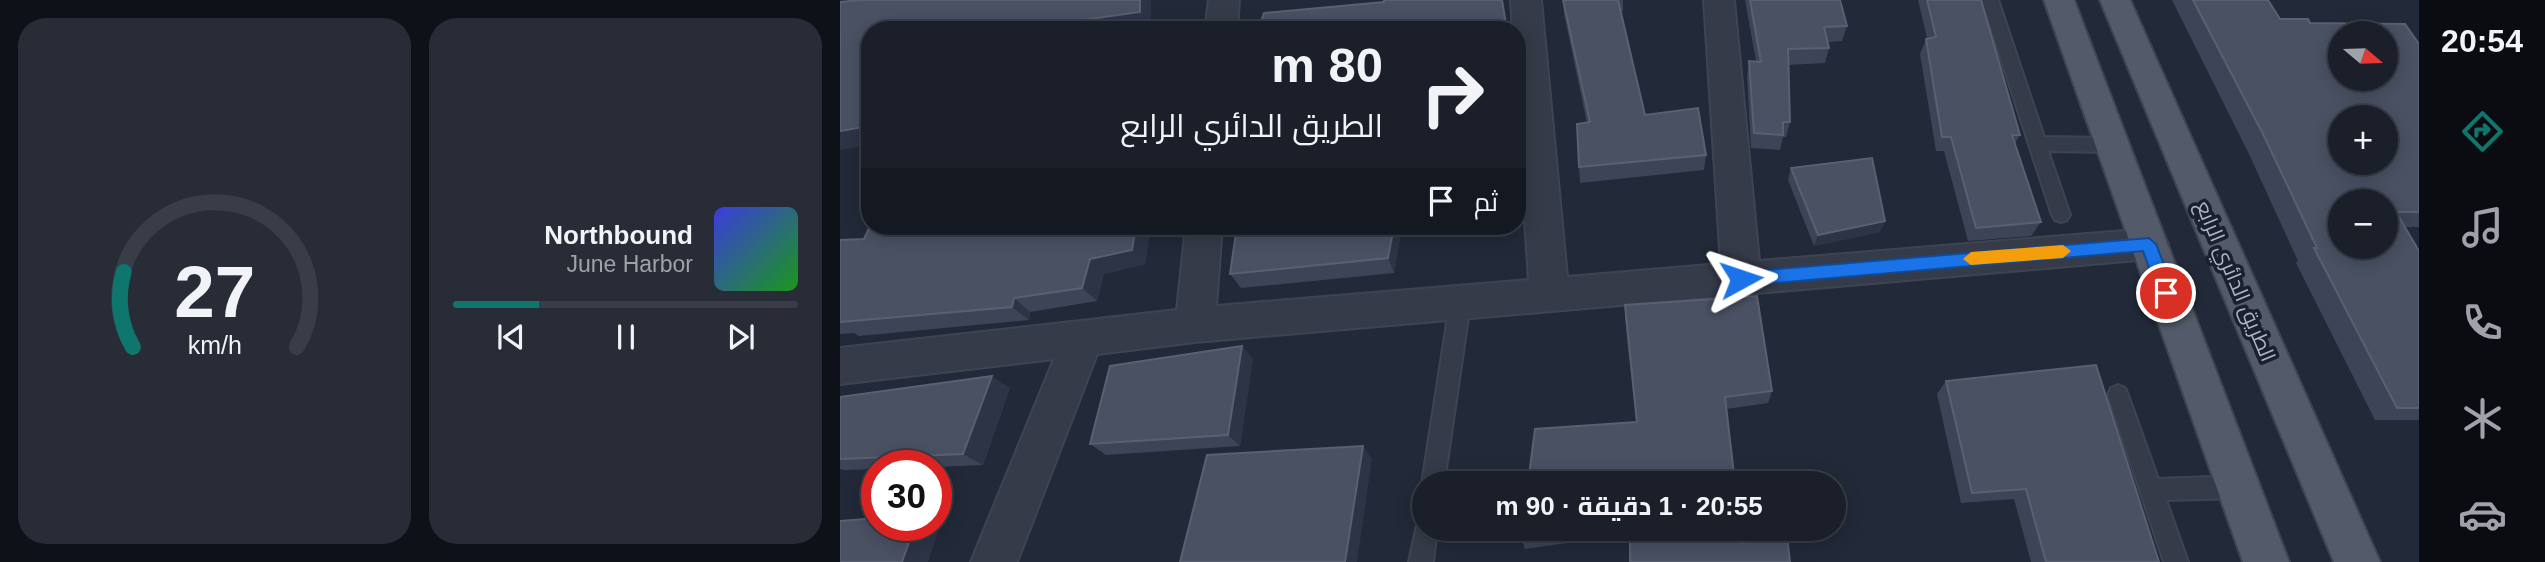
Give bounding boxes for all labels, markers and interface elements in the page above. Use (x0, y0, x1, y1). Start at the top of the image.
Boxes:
north arrow (2328, 21, 2398, 91)
map controls (2328, 21, 2398, 259)
text: 20:54 (2441, 23, 2523, 59)
text: 80 m (1271, 38, 1383, 92)
icon: right (1407, 49, 1498, 140)
button: + (2328, 105, 2398, 175)
icon: directions (2458, 107, 2507, 156)
text: الطريق الدائري الرابع (1120, 108, 1383, 144)
icon: arrive (1422, 182, 1460, 220)
text: ثم (1474, 187, 1498, 217)
button: − (2328, 189, 2398, 259)
street label: الطريق الدائري الرابع (2187, 197, 2280, 367)
icon: music (2458, 203, 2507, 252)
text: Northbound (544, 220, 693, 250)
position arrow (1704, 242, 1778, 316)
text: 27 (174, 251, 255, 332)
text: June Harbor (566, 251, 693, 277)
pin (2136, 263, 2196, 323)
icon: arrive (2147, 274, 2185, 312)
icon: phone (2458, 298, 2507, 347)
icon: previous (492, 318, 530, 356)
icon: pause (607, 318, 645, 356)
icon: next (722, 318, 760, 356)
text: km/h (187, 331, 242, 359)
icon: climate (2458, 394, 2507, 443)
speed limit sign: 30 (861, 450, 952, 541)
icon: car (2458, 490, 2507, 539)
text: 20:55 · 1 دقيقة · 90 m (1495, 491, 1763, 521)

